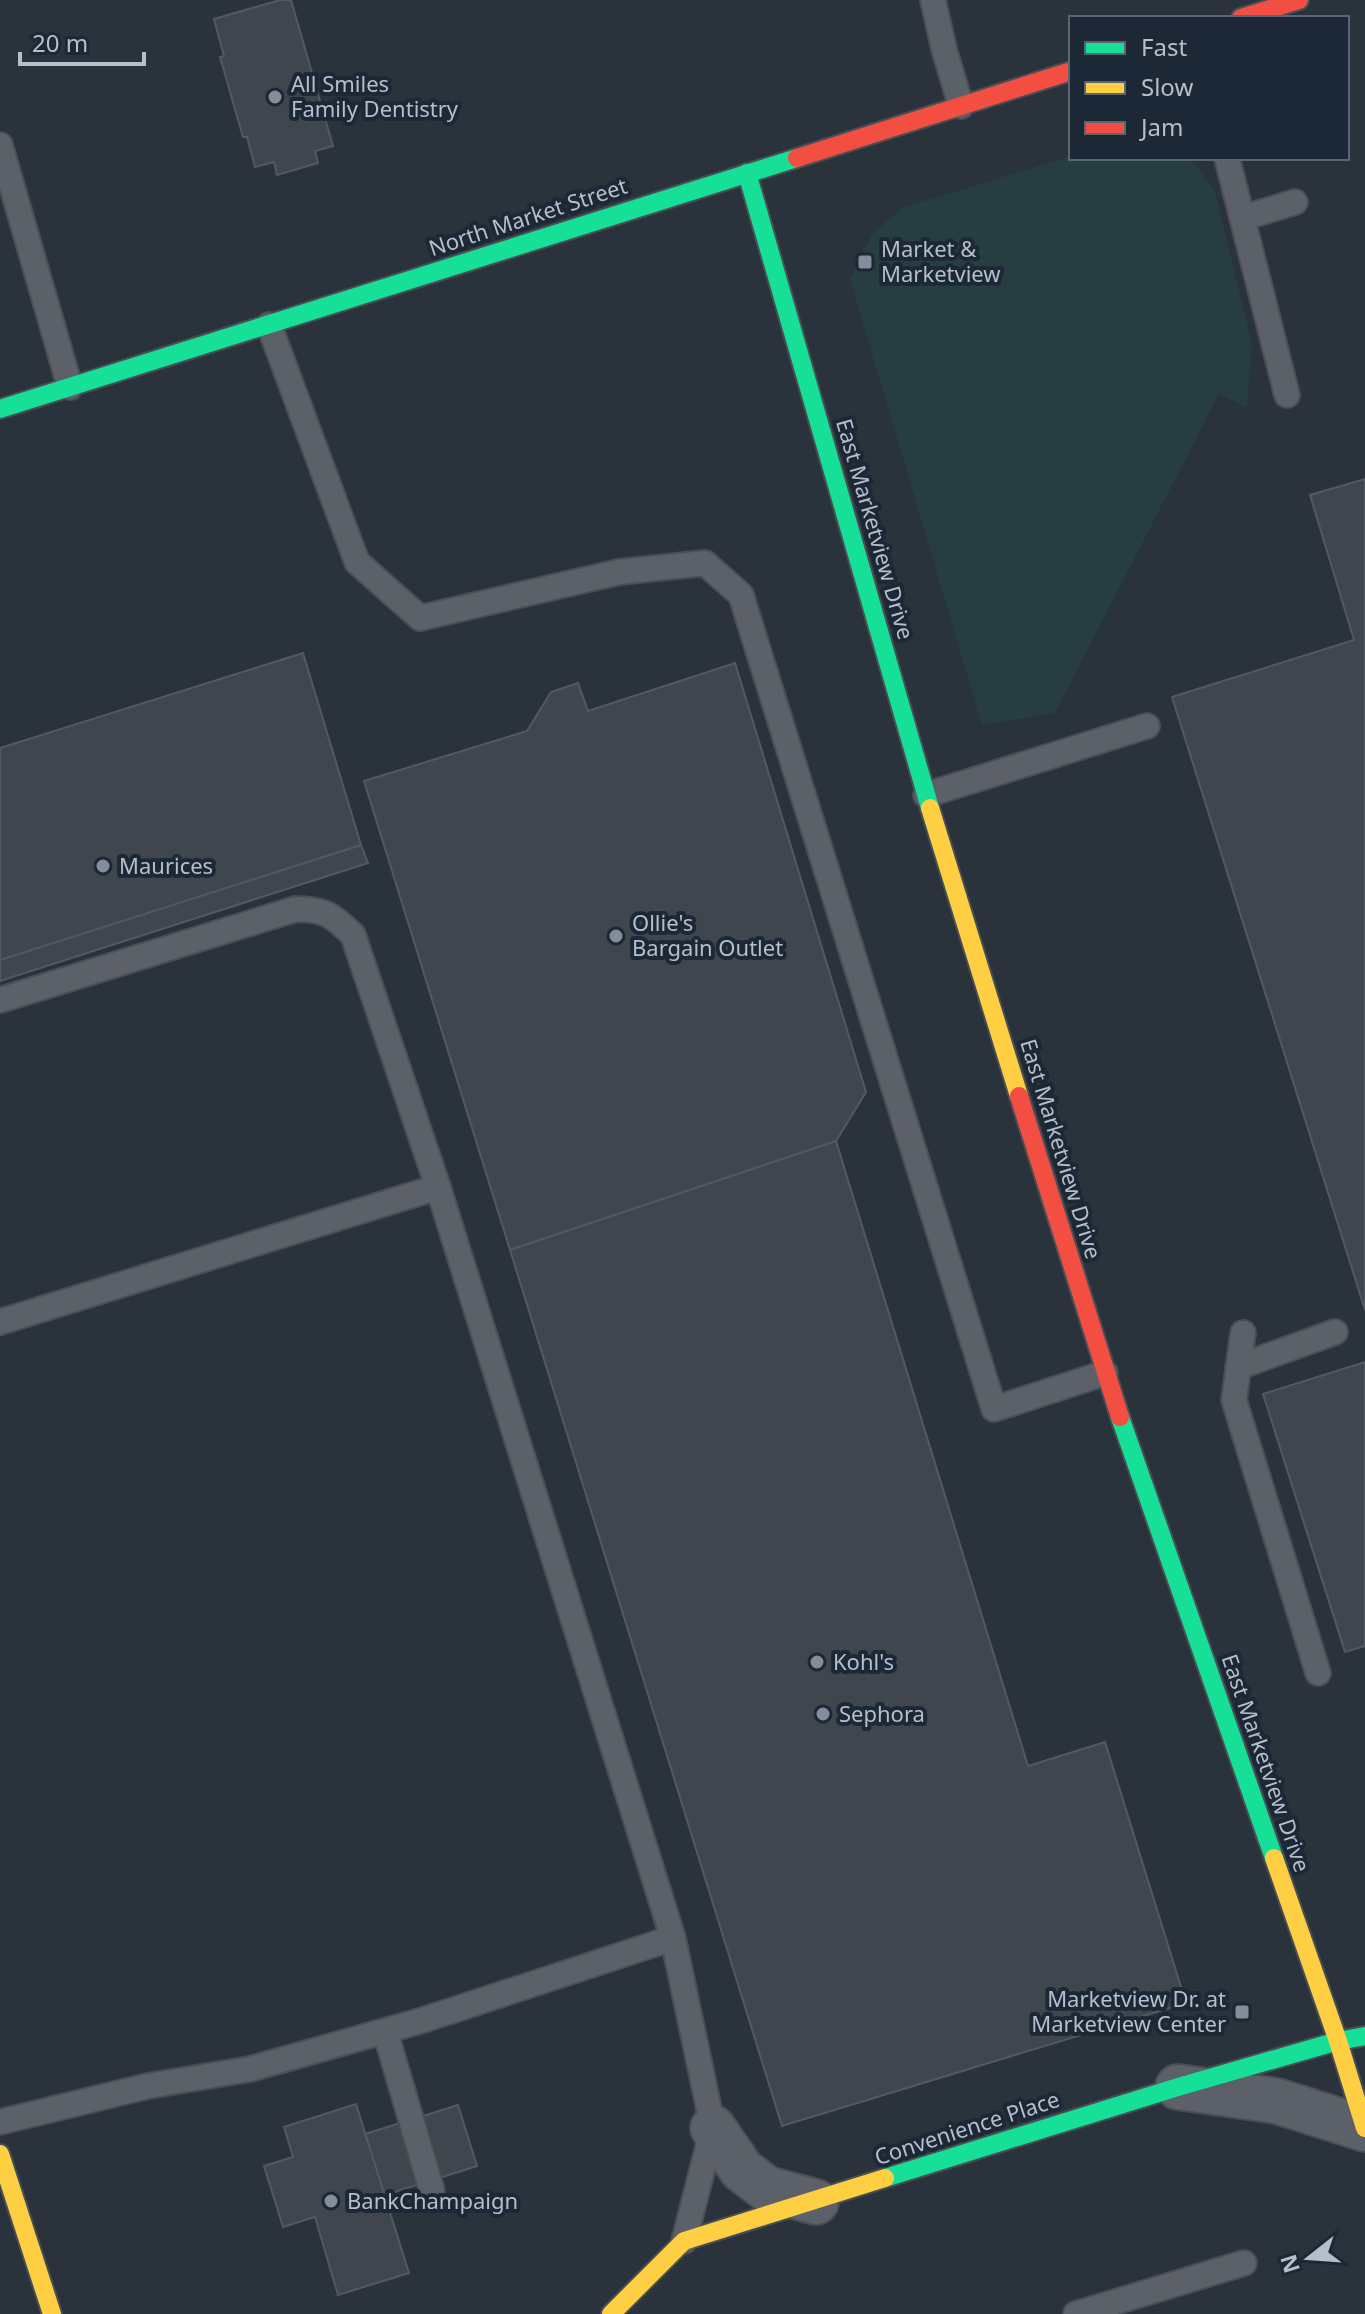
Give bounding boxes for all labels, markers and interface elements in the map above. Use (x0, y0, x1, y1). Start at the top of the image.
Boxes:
scale bar (20, 16, 144, 66)
legend (1069, 16, 1349, 160)
text: 20 m (32, 26, 88, 59)
text: Fast (1141, 30, 1187, 63)
place label: All Smiles Family Dentistry (291, 68, 459, 123)
text: Slow (1141, 70, 1193, 103)
marker: All Smiles Family Dentistry (266, 88, 284, 106)
text: Jam (1139, 110, 1183, 143)
street label: North Market Street (425, 170, 631, 262)
place label: Market & Marketview (881, 233, 1001, 288)
marker: Market & Marketview (856, 253, 874, 271)
street label: East Marketview Drive (830, 415, 922, 643)
place label: Maurices (119, 850, 213, 880)
marker: Maurices (94, 857, 112, 875)
place label: Ollie's Bargain Outlet (632, 907, 783, 962)
marker: Ollie's Bargain Outlet (607, 927, 625, 945)
street label: East Marketview Drive (1014, 1035, 1110, 1262)
place label: Kohl's (833, 1646, 894, 1676)
street label: East Marketview Drive (1216, 1650, 1318, 1876)
marker: Kohl's (808, 1653, 826, 1671)
place label: Sephora (839, 1698, 925, 1728)
marker: Sephora (814, 1705, 832, 1723)
place label: Marketview Dr. at Marketview Center (1031, 1983, 1226, 2038)
marker: Marketview Dr. at Marketview Center (1233, 2003, 1251, 2021)
street label: Convenience Place (870, 2083, 1063, 2171)
place label: BankChampaign (347, 2185, 518, 2215)
marker: BankChampaign (322, 2192, 340, 2210)
north arrow (1269, 2218, 1349, 2298)
text: N (1272, 2251, 1306, 2277)

